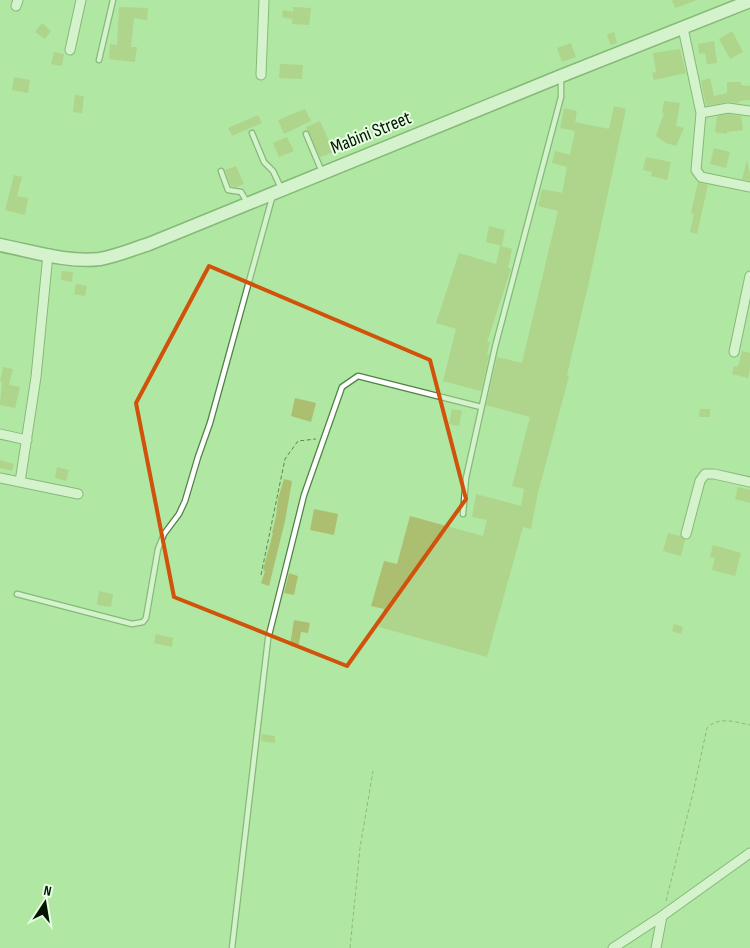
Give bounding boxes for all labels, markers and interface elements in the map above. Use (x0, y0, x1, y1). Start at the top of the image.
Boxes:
street label: Mabini Street (327, 106, 415, 160)
north arrow (20, 878, 70, 928)
text: N (42, 882, 53, 900)

